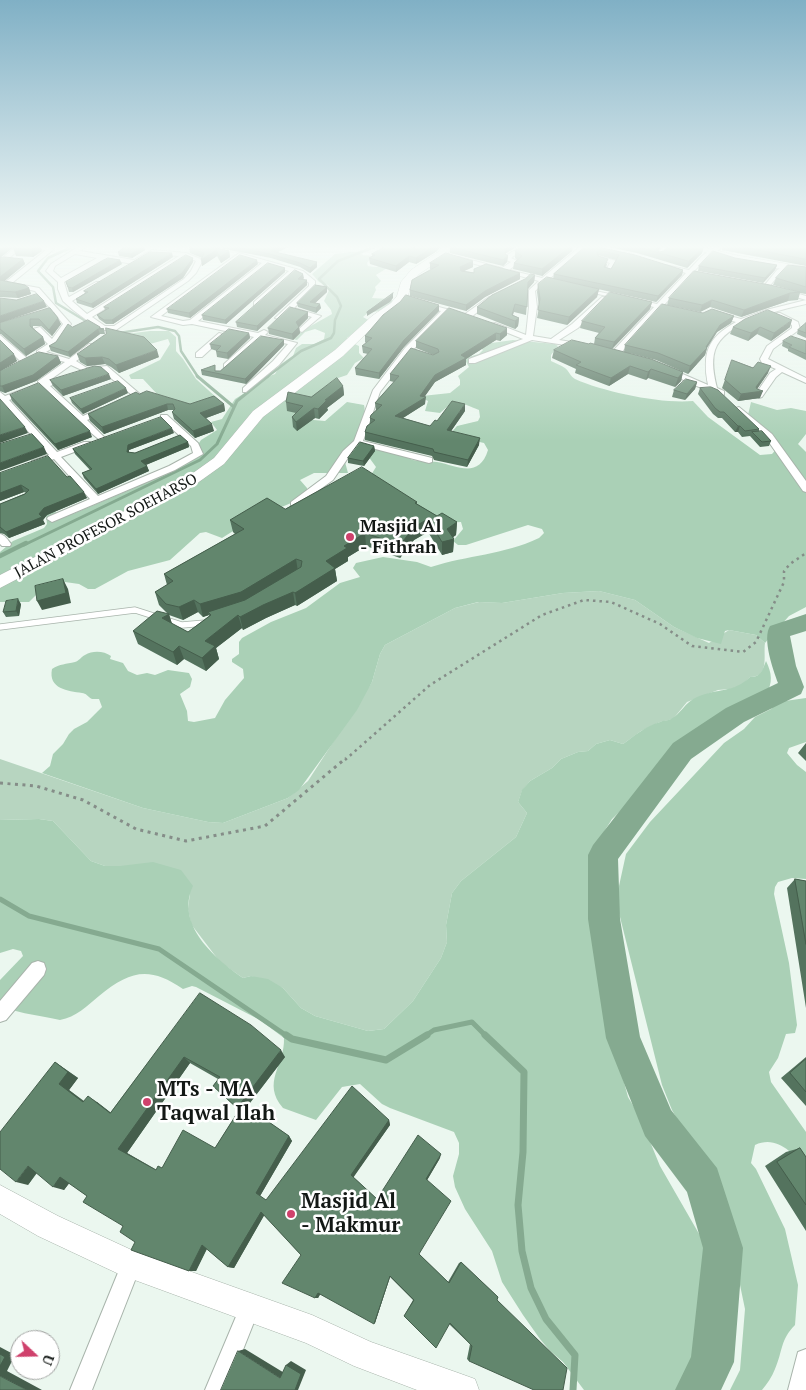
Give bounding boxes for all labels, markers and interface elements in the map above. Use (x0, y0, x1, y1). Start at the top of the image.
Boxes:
street label: JALAN PROFESOR SOEHARSO (11, 470, 201, 582)
place label: Masjid Al - Fithrah (360, 516, 441, 558)
marker: Masjid Al - Fithrah (344, 531, 356, 543)
place label: MTs - MA Taqwal Ilah (157, 1077, 275, 1127)
marker: MTs - MA Taqwal Ilah (141, 1096, 153, 1108)
place label: Masjid Al - Makmur (301, 1189, 400, 1239)
marker: Masjid Al - Makmur (285, 1208, 297, 1220)
north arrow (10, 1330, 60, 1380)
text: U (38, 1352, 59, 1368)

